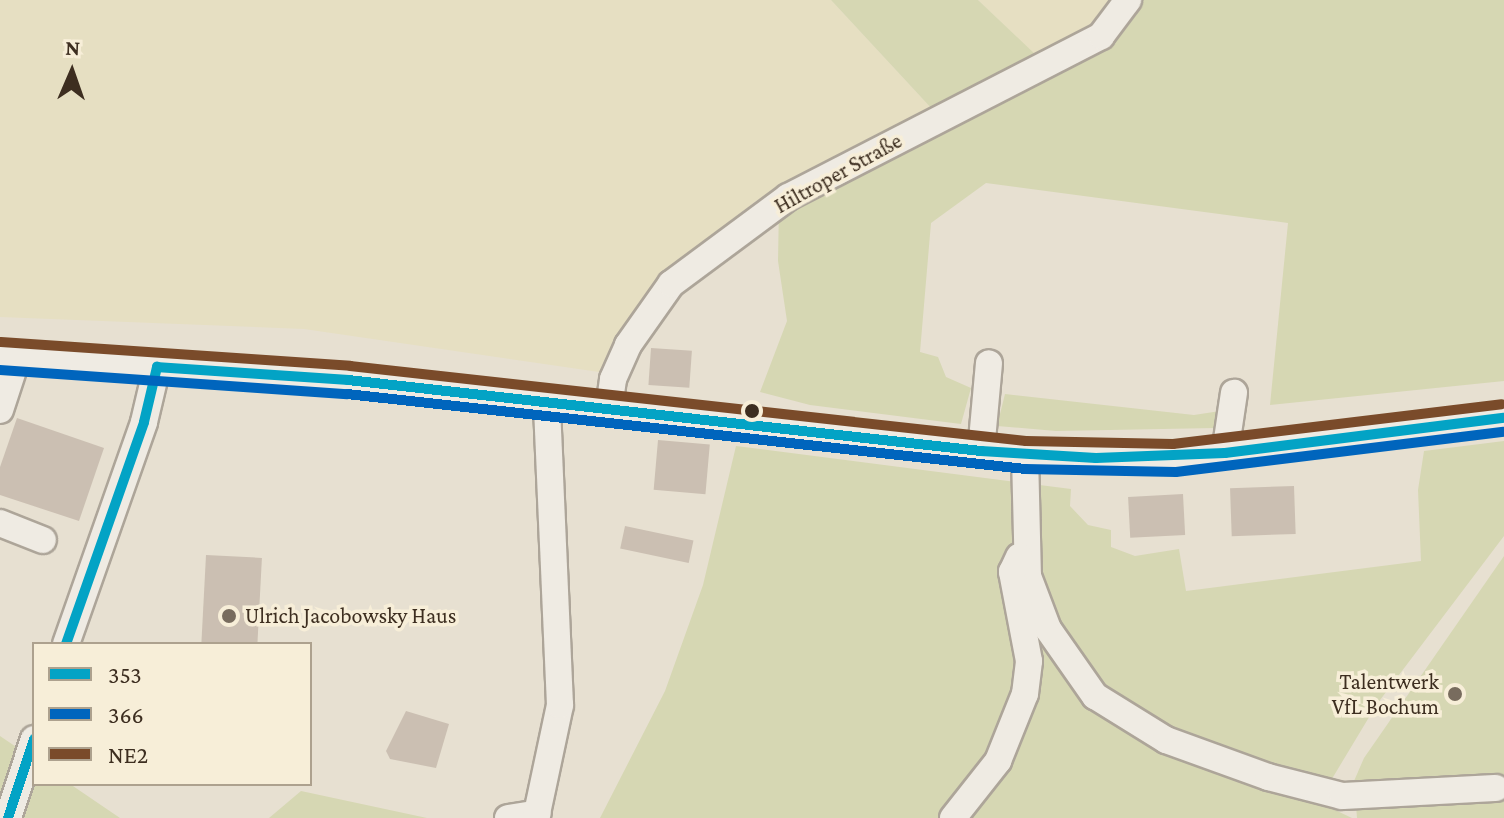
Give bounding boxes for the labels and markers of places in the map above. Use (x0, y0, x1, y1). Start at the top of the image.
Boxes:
unlabelled marker (744, 403, 760, 419)
place label: Ulrich Jacobowsky Haus (245, 603, 456, 629)
marker: Ulrich Jacobowsky Haus (220, 607, 238, 625)
place label: Talentwerk VfL Bochum (1332, 668, 1439, 720)
marker: Talentwerk VfL Bochum (1446, 685, 1464, 703)

